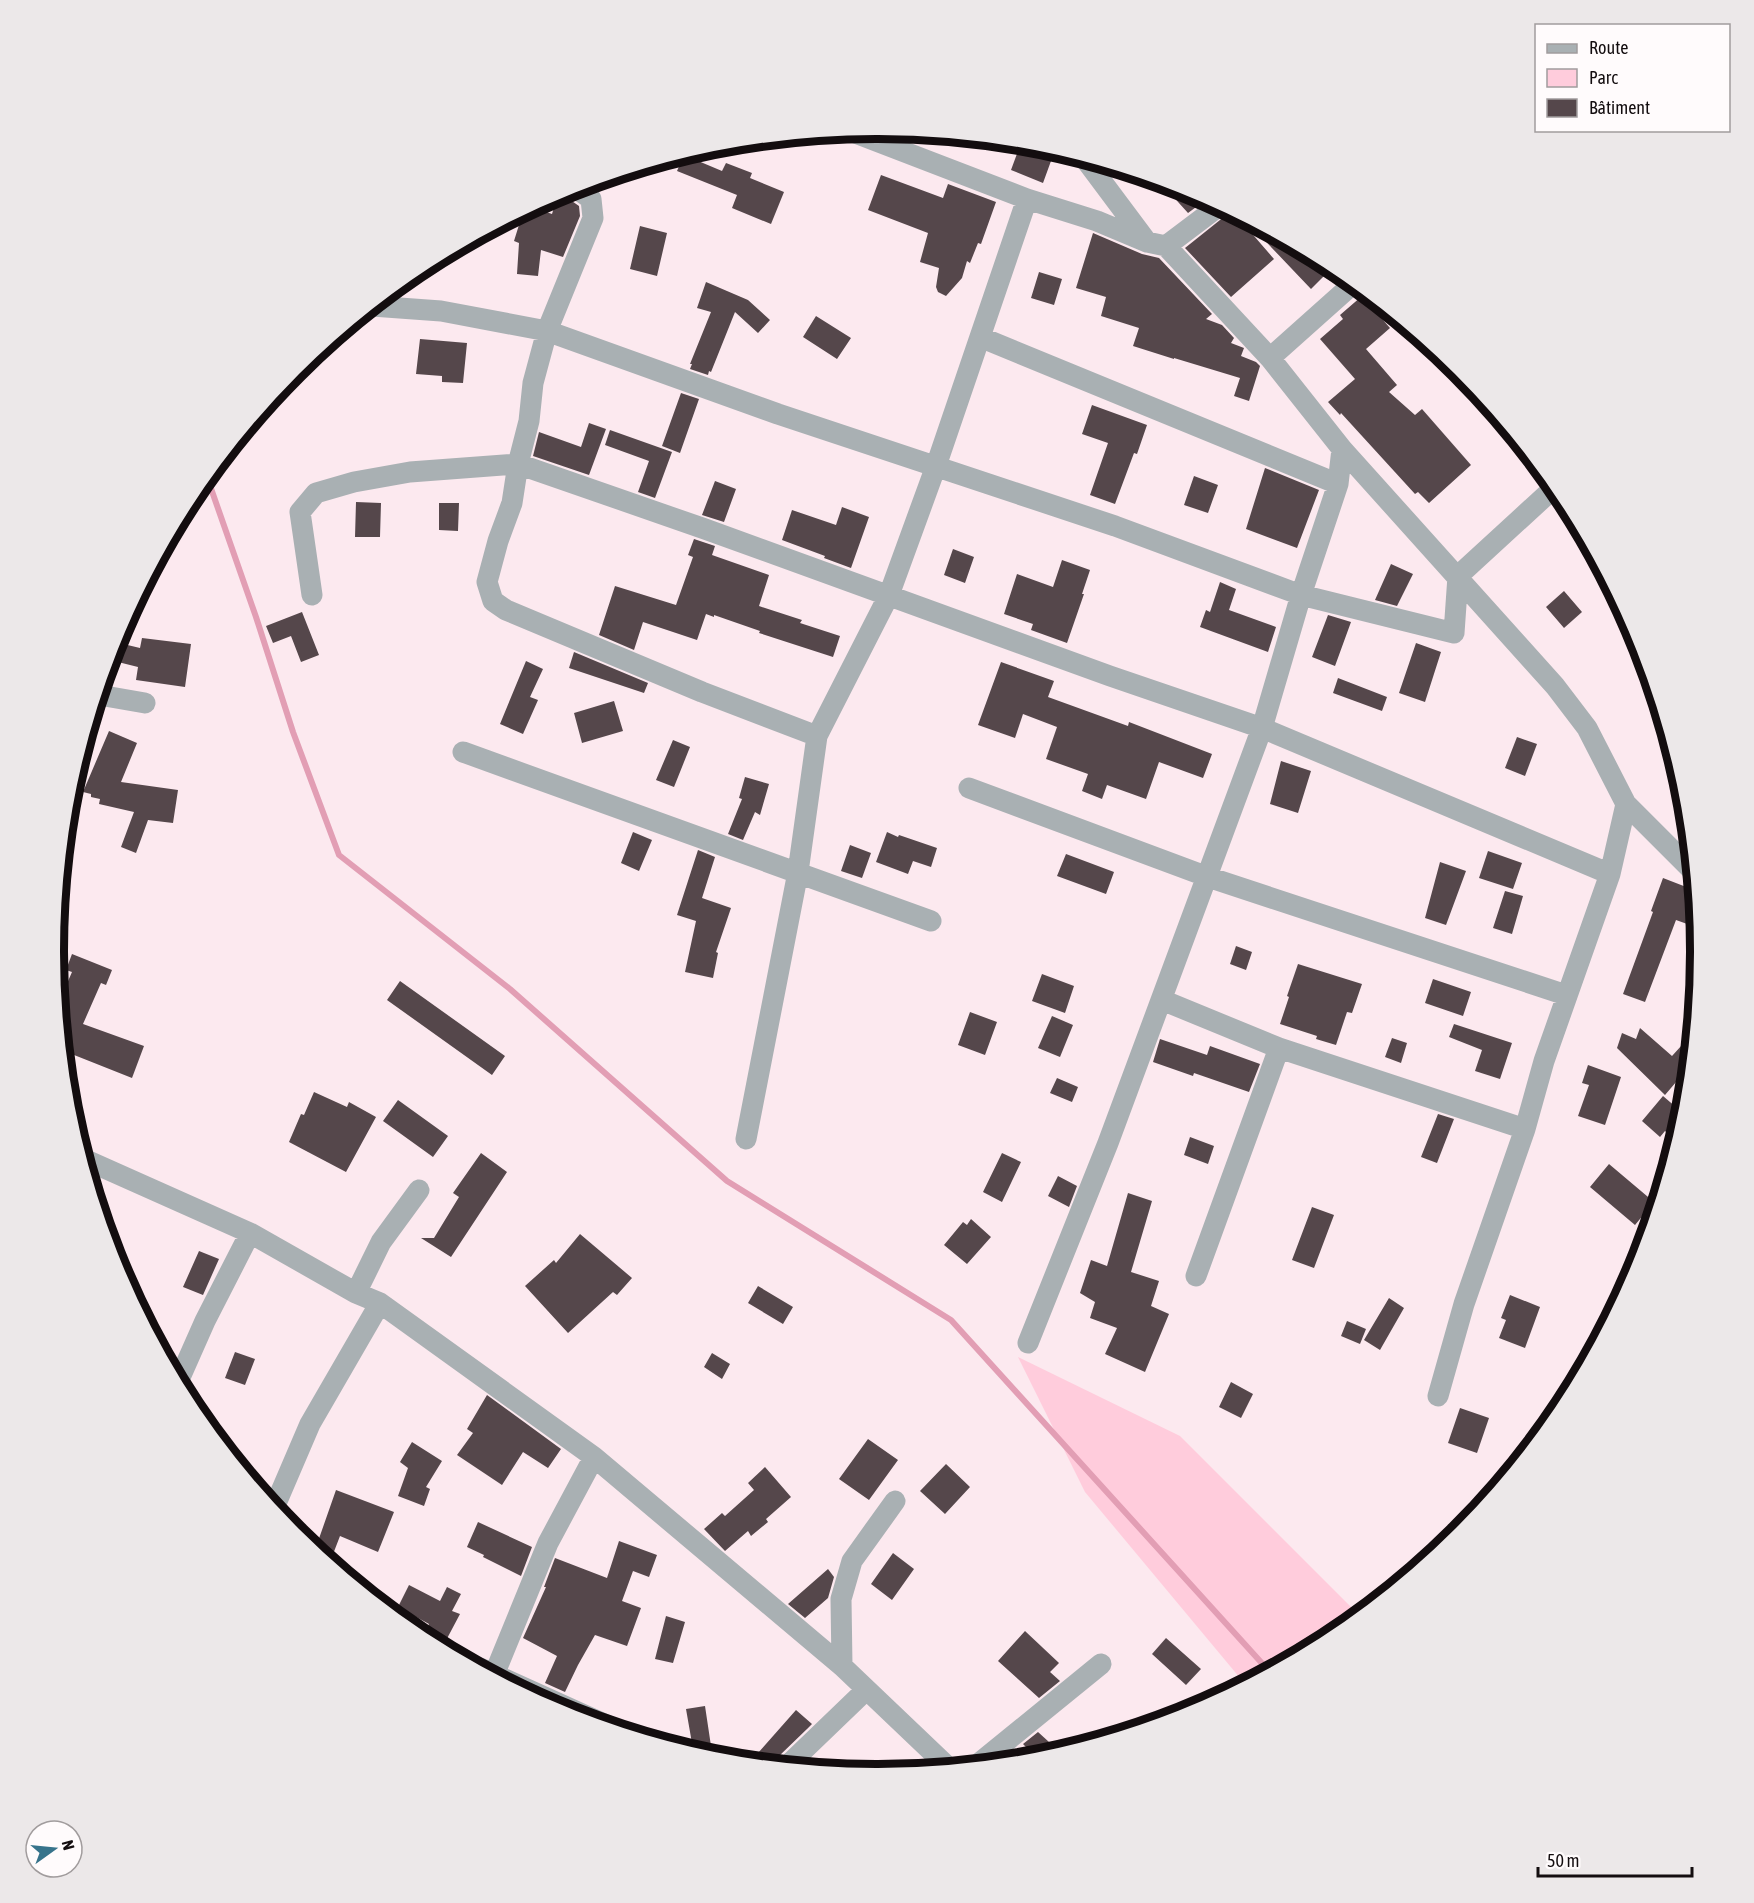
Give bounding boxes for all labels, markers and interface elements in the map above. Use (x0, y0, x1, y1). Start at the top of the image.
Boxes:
legend (1535, 24, 1730, 132)
text: Route (1589, 37, 1628, 58)
text: Parc (1589, 67, 1618, 88)
text: Bâtiment (1589, 97, 1650, 118)
north arrow (24, 1819, 84, 1879)
text: N (59, 1838, 78, 1852)
scale bar (1538, 1840, 1692, 1878)
text: 50 m (1547, 1850, 1579, 1871)

